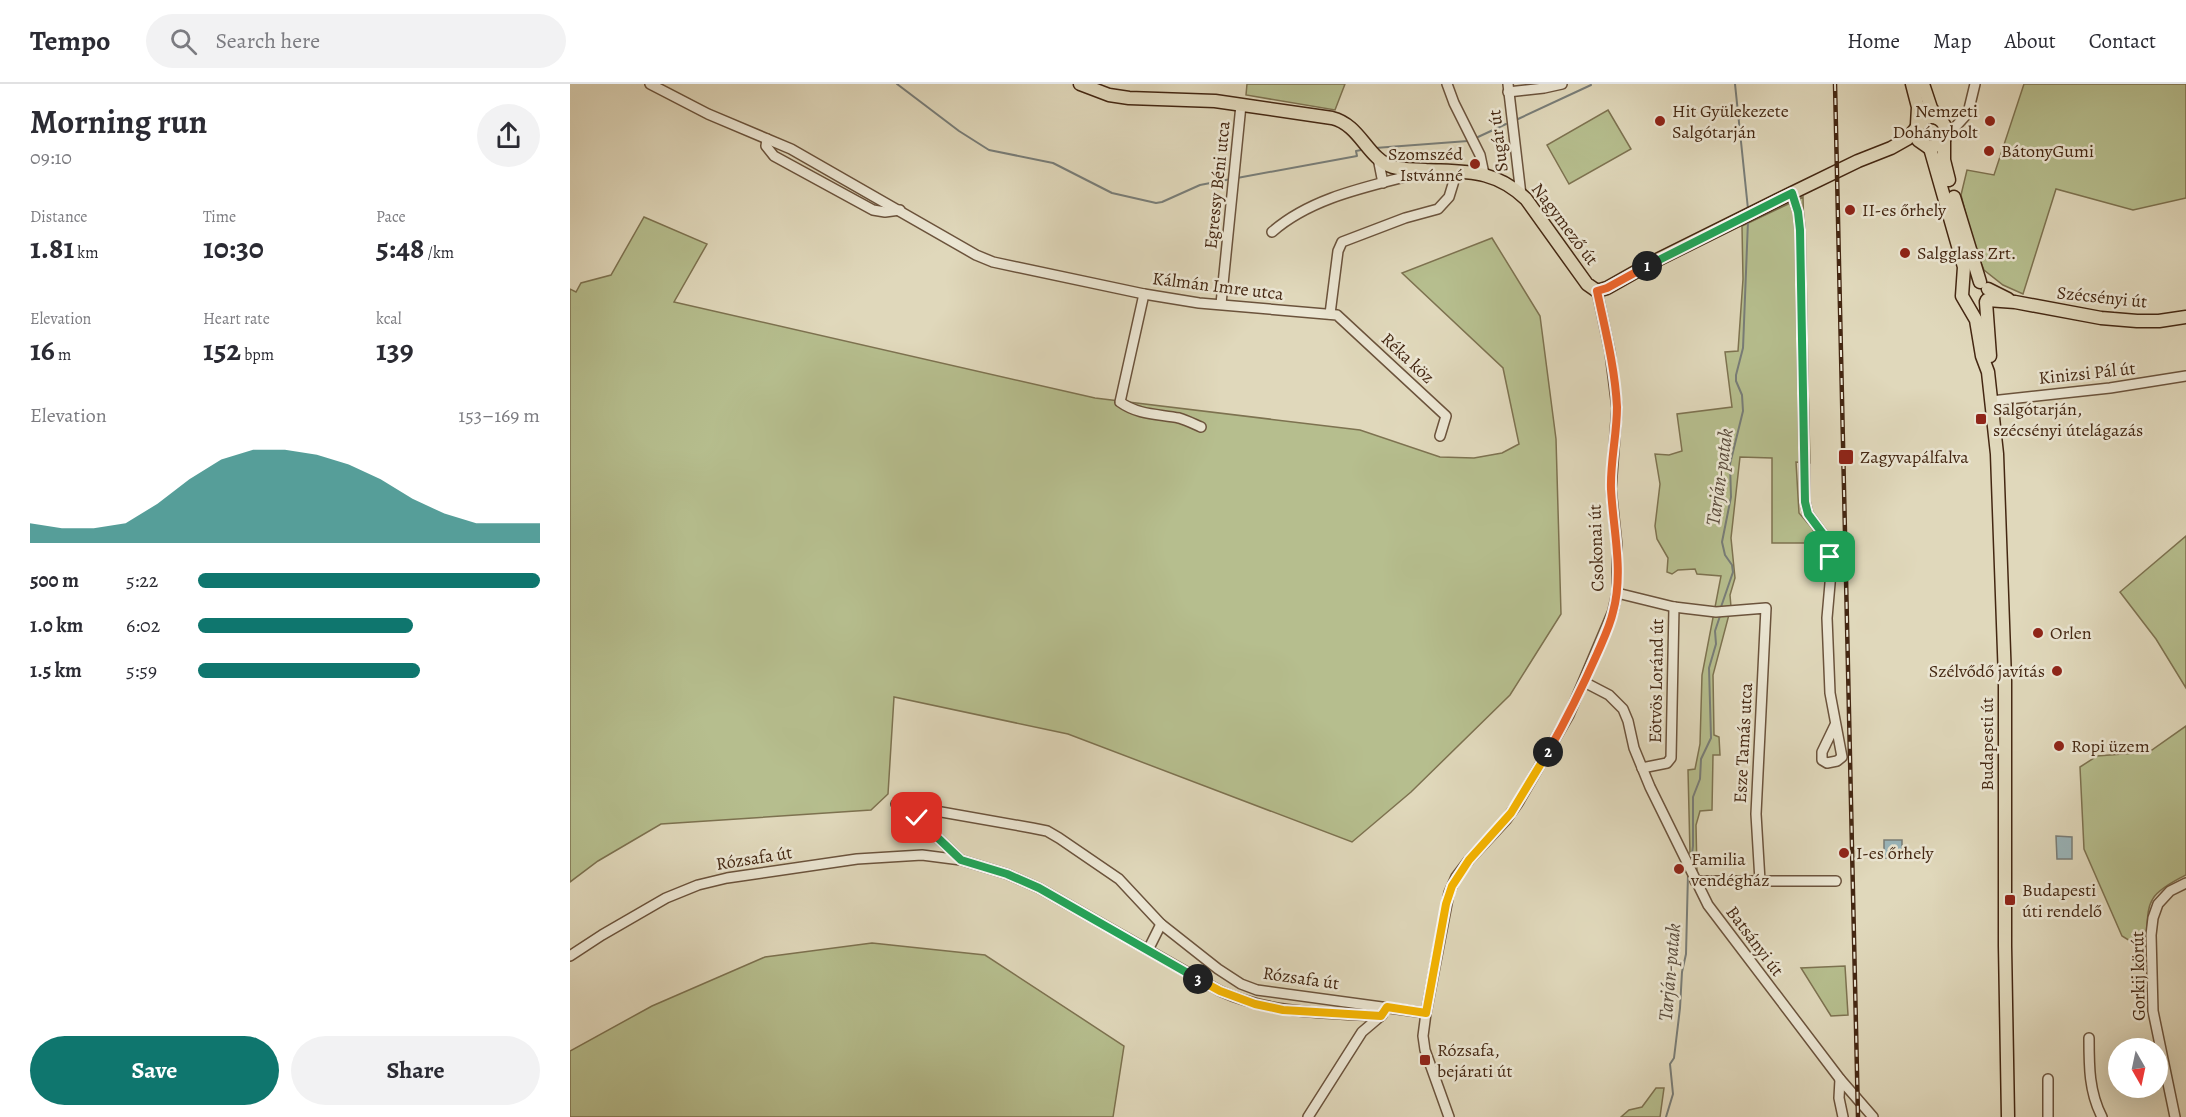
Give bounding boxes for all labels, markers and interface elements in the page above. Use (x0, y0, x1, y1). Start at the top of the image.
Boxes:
search box (146, 14, 566, 68)
text: Tempo (30, 22, 110, 60)
icon: search (167, 25, 200, 58)
text: Search here (215, 26, 320, 56)
text: Home (1847, 27, 1900, 55)
text: Map (1933, 27, 1971, 55)
text: About (2004, 27, 2056, 55)
text: Contact (2089, 27, 2156, 55)
text: Morning run (30, 99, 207, 144)
place label: Hit Gyülekezete Salgótarján (1672, 99, 1789, 144)
place label: Nemzeti Dohánybolt (1892, 99, 1978, 144)
button: share (477, 104, 540, 167)
street label: Sugár út (1482, 108, 1514, 174)
marker: Hit Gyülekezete Salgótarján (1653, 114, 1667, 128)
marker: Nemzeti Dohánybolt (1983, 114, 1997, 128)
street label: Egressy Béni utca (1198, 119, 1236, 250)
place label: BátonyGumi (2001, 139, 2094, 163)
place label: Szomszéd Istvánné (1388, 142, 1463, 187)
text: 09:10 (30, 144, 72, 171)
marker: BátonyGumi (1982, 144, 1996, 158)
marker: Szomszéd Istvánné (1468, 157, 1482, 171)
street label: Nagymező út (1526, 178, 1604, 270)
place label: II-es őrhely (1862, 198, 1947, 222)
marker: II-es őrhely (1843, 203, 1857, 217)
text: Distance (30, 206, 87, 228)
text: Time (203, 206, 236, 228)
text: Pace (376, 206, 406, 228)
text: 1.81 (30, 228, 74, 268)
text: 10:30 (203, 228, 264, 268)
text: 5:48 (376, 228, 424, 268)
place label: Salgglass Zrt. (1917, 241, 2016, 265)
text: km (74, 242, 99, 264)
text: /km (424, 242, 454, 264)
marker: Salgglass Zrt. (1898, 246, 1912, 260)
pin: 1 (1632, 251, 1662, 281)
text: 1 (1644, 255, 1650, 277)
street label: Kálmán Imre utca (1151, 266, 1285, 306)
street label: Szécsényi út (2056, 280, 2148, 314)
text: Elevation (30, 308, 91, 330)
text: Heart rate (203, 308, 270, 330)
text: kcal (376, 308, 402, 330)
street label: Réka köz (1376, 327, 1440, 389)
text: 16 (30, 330, 55, 370)
text: 152 (203, 330, 241, 370)
text: 139 (376, 330, 414, 370)
text: m (55, 344, 71, 366)
text: bpm (241, 344, 274, 366)
street label: Kinizsi Pál út (2037, 356, 2137, 390)
place label: Salgótarján, szécsényi útelágazás (1993, 397, 2143, 442)
text: Elevation (30, 402, 107, 429)
text: 153–169 m (458, 402, 540, 429)
marker: Salgótarján, szécsényi útelágazás (1974, 412, 1988, 426)
water label: Tarján-patak (1699, 427, 1740, 527)
place label: Zagyvapálfalva (1860, 445, 1969, 469)
marker: Zagyvapálfalva (1837, 448, 1855, 466)
street label: Csokonai út (1582, 504, 1610, 592)
pin (1804, 531, 1855, 582)
icon: arrive (1813, 540, 1846, 573)
text: 500 m (30, 567, 79, 594)
text: 5:22 (126, 567, 158, 594)
text: 1.0 km (30, 612, 83, 639)
text: 6:02 (126, 612, 160, 639)
street label: Eötvös Loránd út (1643, 618, 1669, 743)
place label: Orlen (2050, 621, 2092, 645)
marker: Orlen (2031, 626, 2045, 640)
text: 1.5 km (30, 657, 82, 684)
text: 5:59 (126, 657, 157, 684)
place label: Szélvődő javítás (1929, 659, 2045, 683)
marker: Szélvődő javítás (2050, 664, 2064, 678)
street label: Esze Tamás utca (1728, 681, 1758, 804)
street label: Budapesti út (1975, 697, 1999, 791)
place label: Ropi üzem (2071, 734, 2150, 758)
pin: 2 (1533, 737, 1563, 767)
marker: Ropi üzem (2052, 739, 2066, 753)
text: 2 (1544, 741, 1552, 763)
pin (891, 792, 942, 843)
icon: check (900, 801, 933, 834)
street label: Rózsafa út (714, 840, 794, 876)
place label: I-es őrhely (1856, 841, 1935, 865)
marker: I-es őrhely (1837, 846, 1851, 860)
place label: Familia vendégház (1690, 847, 1770, 892)
marker: Familia vendégház (1672, 862, 1686, 876)
place label: Budapesti úti rendelő (2022, 878, 2102, 923)
marker: Budapesti úti rendelő (2003, 893, 2017, 907)
street label: Batsányi út (1721, 901, 1789, 981)
water label: Tarján-patak (1652, 922, 1687, 1022)
street label: Gorkij körút (2125, 931, 2151, 1021)
street label: Rózsafa út (1261, 961, 1341, 995)
pin: 3 (1183, 964, 1213, 994)
text: 3 (1195, 968, 1201, 990)
button: Save (30, 1036, 279, 1105)
button: Share (291, 1036, 540, 1105)
place label: Rózsafa, bejárati út (1437, 1038, 1513, 1083)
north arrow (2108, 1038, 2168, 1098)
map controls (2108, 1038, 2168, 1098)
marker: Rózsafa, bejárati út (1418, 1053, 1432, 1067)

